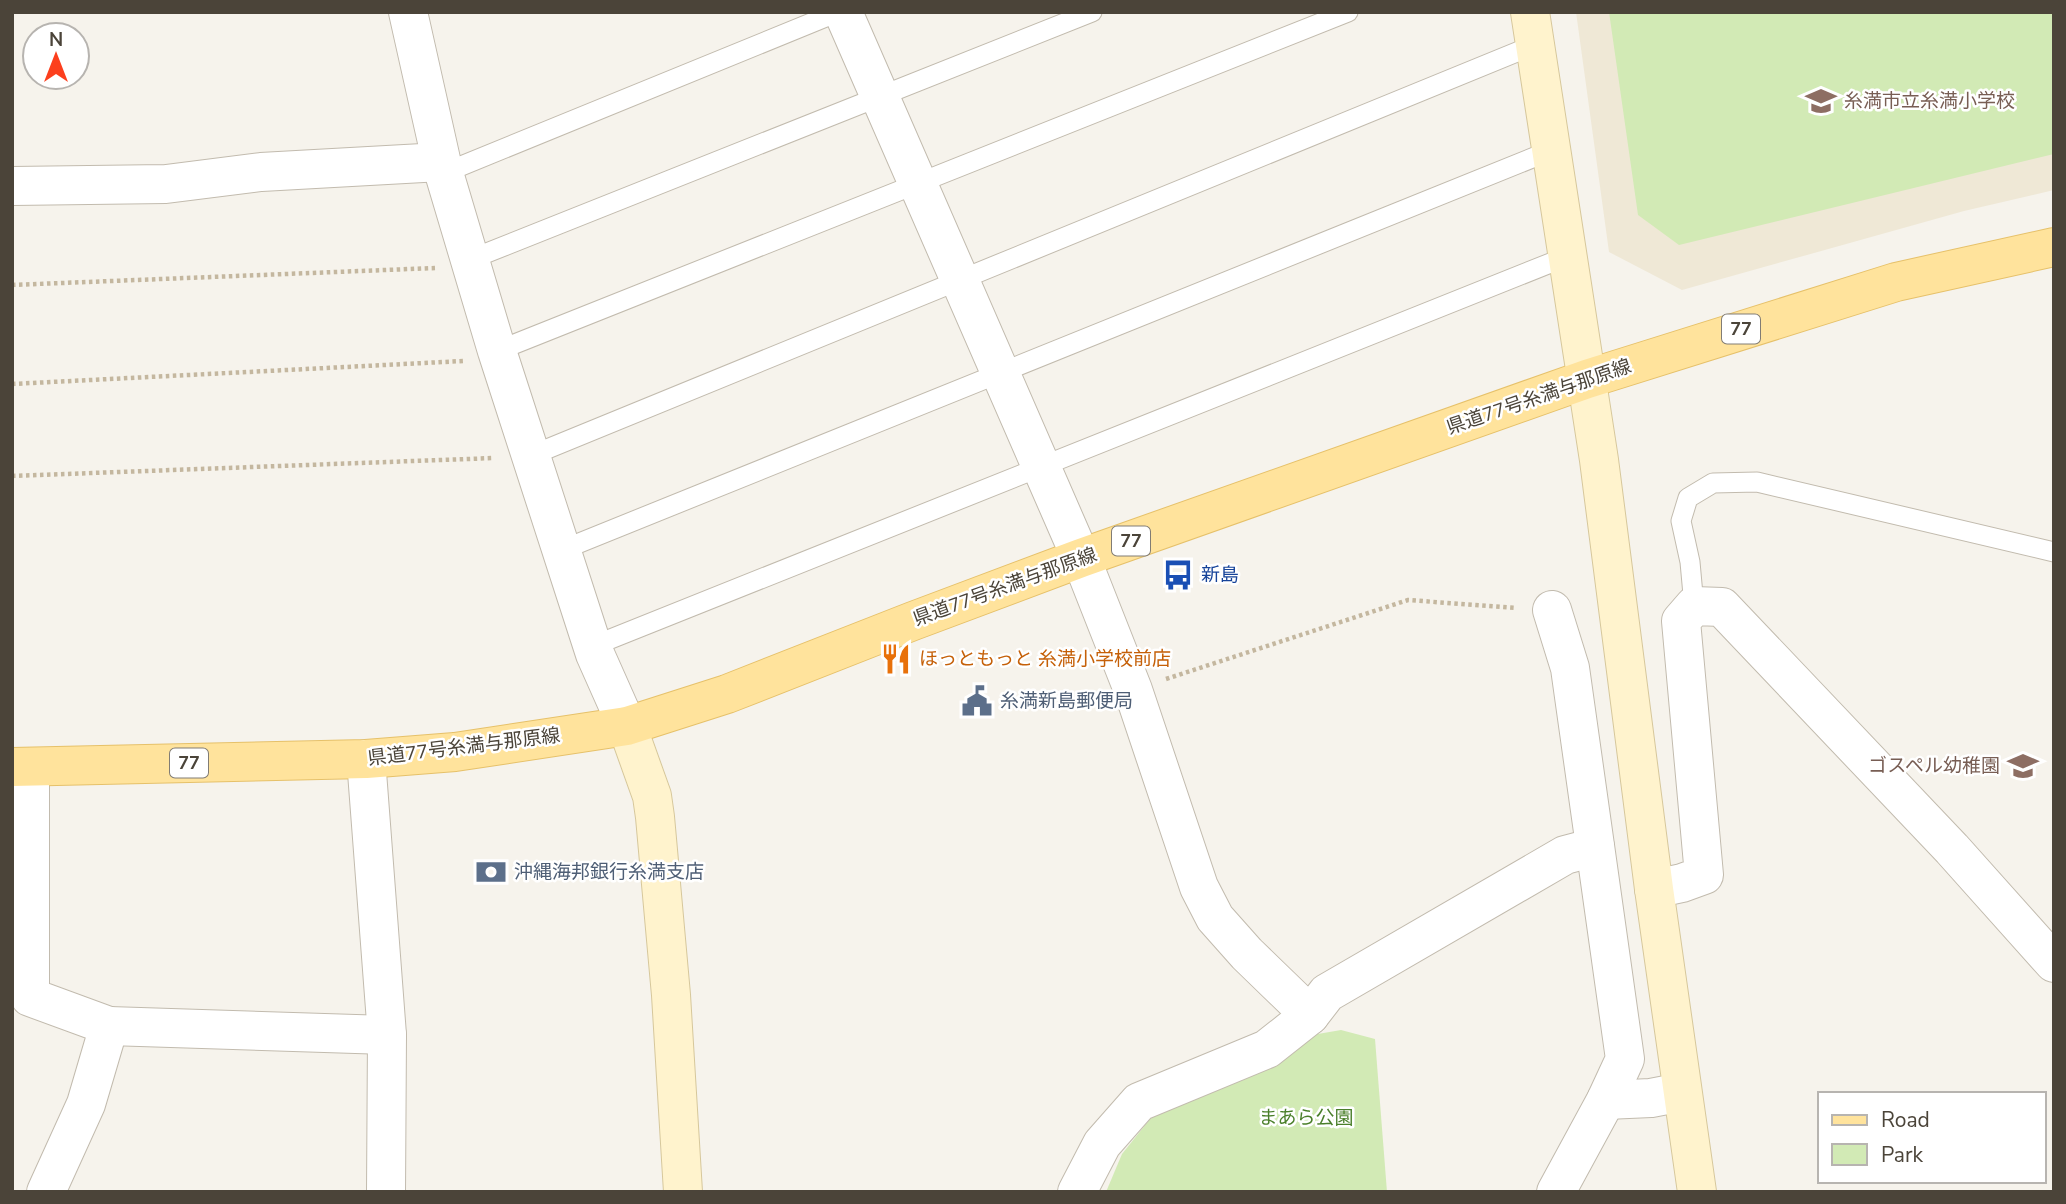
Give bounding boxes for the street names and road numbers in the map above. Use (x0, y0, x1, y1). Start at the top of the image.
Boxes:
road number: 77 (1722, 314, 1760, 344)
street label: 県道77号糸満与那原線 (1443, 353, 1635, 441)
road number: 77 (1112, 526, 1150, 556)
street label: 県道77号糸満与那原線 (909, 542, 1101, 632)
street label: 県道77号糸満与那原線 (366, 722, 562, 772)
road number: 77 (170, 748, 208, 778)

